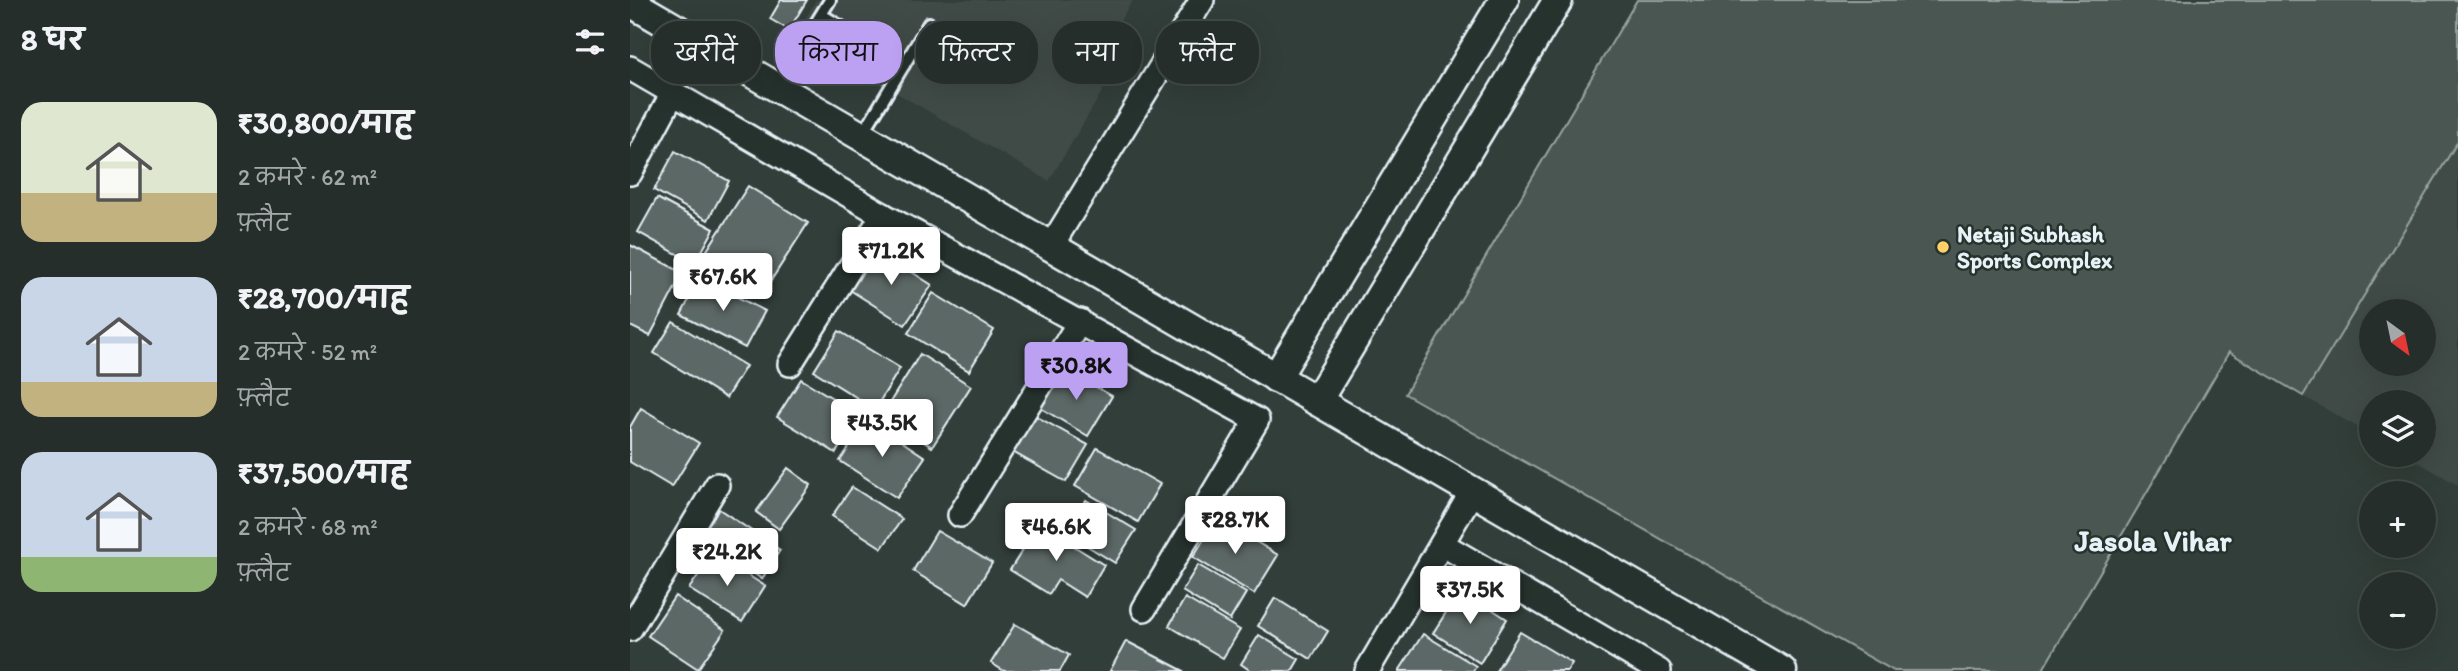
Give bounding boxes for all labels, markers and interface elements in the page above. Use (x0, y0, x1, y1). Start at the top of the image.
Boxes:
text: 8 घर (21, 21, 84, 58)
chip: खरीदें (651, 21, 761, 84)
chip: किराया (775, 21, 902, 84)
chip: फ़िल्टर (916, 21, 1038, 84)
chip: नया (1052, 21, 1142, 84)
chip: फ़्लैट (1156, 21, 1259, 84)
icon: filters (571, 23, 609, 61)
text: ₹30,800/माह (238, 104, 413, 141)
icon: home (77, 130, 161, 214)
text: 2 कमरे · 62 m² (238, 163, 377, 191)
text: फ़्लैट (238, 209, 290, 237)
place label: Netaji Subhash Sports Complex (1957, 220, 2112, 274)
pin: ₹71.2K (834, 228, 948, 287)
text: ₹71.2K (858, 236, 924, 264)
marker: Netaji Subhash Sports Complex (1935, 239, 1951, 255)
pin: ₹67.6K (666, 254, 780, 313)
text: ₹67.6K (689, 262, 757, 290)
text: ₹28,700/माह (238, 279, 409, 316)
north arrow (2359, 299, 2436, 376)
map controls (2359, 299, 2436, 649)
icon: home (77, 305, 161, 389)
text: 2 कमरे · 52 m² (238, 338, 377, 366)
pin: ₹30.8K (1019, 342, 1133, 402)
text: ₹30.8K (1041, 351, 1111, 379)
text: फ़्लैट (238, 384, 290, 412)
button: layers (2359, 390, 2436, 467)
pin: ₹43.5K (825, 400, 939, 459)
text: ₹43.5K (847, 408, 917, 436)
text: ₹37,500/माह (238, 454, 409, 491)
icon: home (77, 480, 161, 564)
button: + (2359, 481, 2436, 558)
pin: ₹28.7K (1178, 496, 1292, 556)
pin: ₹46.6K (999, 504, 1113, 563)
text: ₹28.7K (1201, 505, 1269, 533)
text: ₹46.6K (1021, 512, 1091, 540)
text: 2 कमरे · 68 m² (238, 513, 378, 541)
district label: Jasola Vihar (2073, 522, 2233, 559)
pin: ₹24.2K (670, 528, 784, 588)
text: ₹24.2K (692, 537, 762, 565)
text: फ़्लैट (238, 559, 290, 587)
pin: ₹37.5K (1413, 566, 1527, 626)
button: − (2359, 572, 2436, 649)
text: ₹37.5K (1436, 575, 1504, 603)

